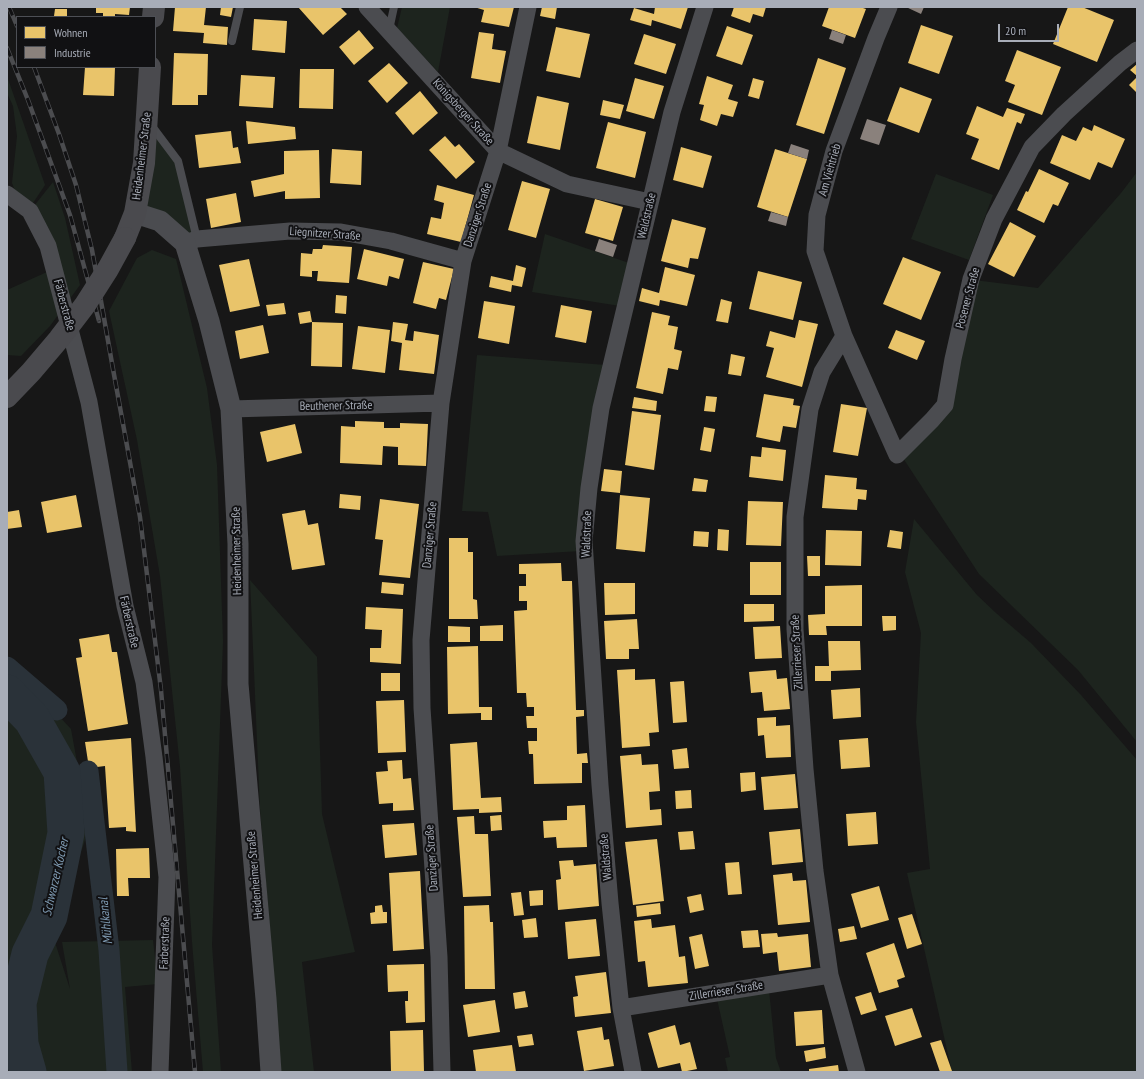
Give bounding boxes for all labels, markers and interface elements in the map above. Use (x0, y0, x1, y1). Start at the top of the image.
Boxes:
legend (16, 16, 156, 68)
scale bar (1000, 16, 1061, 42)
text: 20 m (1005, 23, 1026, 38)
text: Wohnen (54, 25, 88, 40)
text: Industrie (54, 45, 91, 60)
street label: Königsberger Straße (429, 76, 497, 148)
street label: Heidenheimer Straße (129, 111, 155, 201)
street label: Am Viehtrieb (816, 142, 844, 198)
street label: Danziger Straße (461, 181, 495, 249)
street label: Waldstraße (635, 192, 659, 240)
street label: Liegnitzer Straße (289, 224, 361, 244)
street label: Posener Straße (953, 266, 983, 330)
street label: Färberstraße (50, 278, 78, 332)
street label: Beuthener Straße (300, 398, 372, 414)
street label: Danziger Straße (420, 501, 440, 569)
street label: Heidenheimer Straße (229, 507, 245, 595)
street label: Waldstraße (579, 510, 595, 558)
street label: Färberstraße (116, 595, 142, 649)
street label: Zillerrieser Straße (788, 614, 806, 690)
street label: Danziger Straße (422, 824, 442, 892)
street label: Heidenheimer Straße (244, 830, 266, 920)
street label: Waldstraße (597, 833, 615, 881)
water label: Schwarzer Kocher (39, 837, 73, 917)
water label: Mühlkanal (96, 897, 116, 945)
street label: Färberstraße (157, 916, 173, 970)
street label: Zillerrieser Straße (688, 978, 764, 1004)

